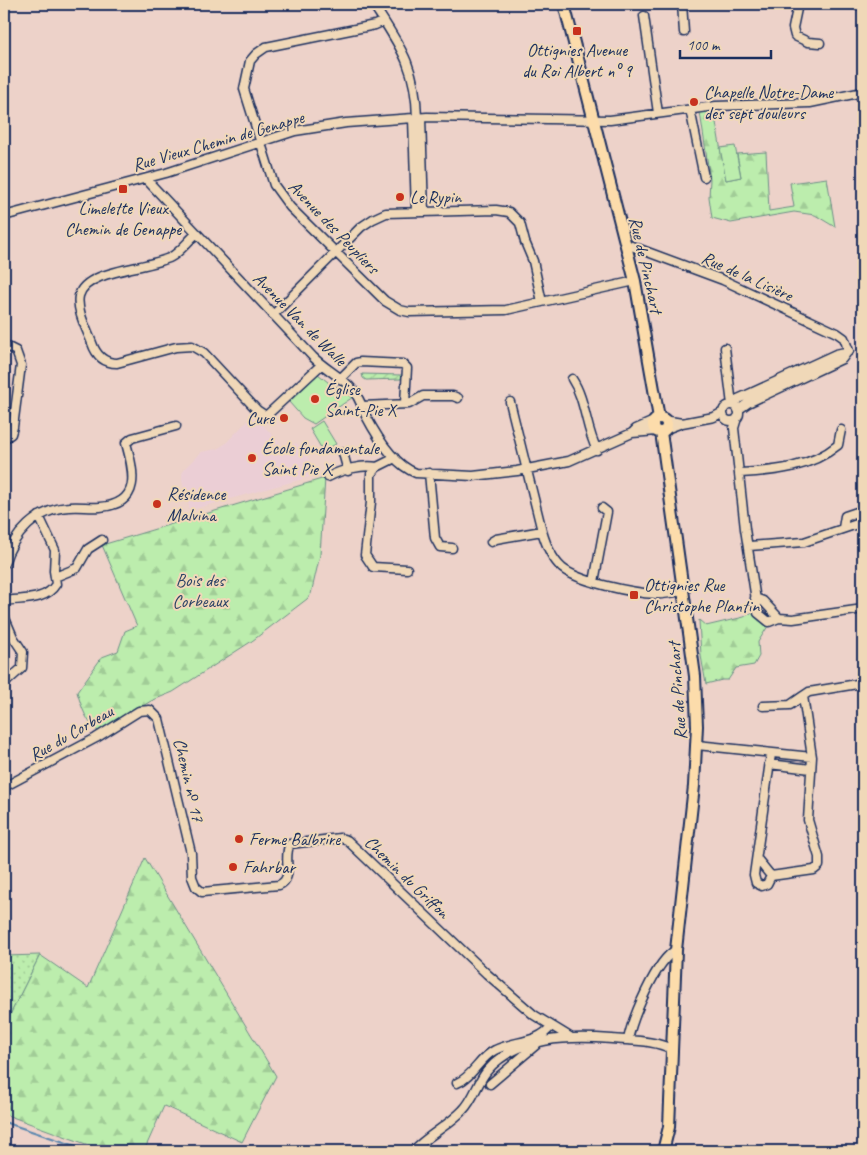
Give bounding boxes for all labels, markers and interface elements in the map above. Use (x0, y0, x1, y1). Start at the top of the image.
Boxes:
marker: Ottignies Avenue du Roi Albert n° 9 (571, 25, 583, 37)
scale bar (680, 28, 771, 60)
text: 100 m (687, 36, 721, 55)
place label: Ottignies Avenue du Roi Albert n° 9 (522, 39, 634, 82)
place label: Chapelle Notre-Dame des sept douleurs (704, 81, 834, 124)
marker: Chapelle Notre-Dame des sept douleurs (688, 96, 700, 108)
street label: Rue Vieux Chemin de Genappe (130, 106, 307, 176)
street label: Avenue des Peupliers (284, 176, 385, 280)
marker: Limelette Vieux Chemin de Genappe (117, 183, 129, 195)
place label: Le Rypin (410, 186, 462, 208)
marker: Le Rypin (394, 191, 406, 203)
place label: Limelette Vieux Chemin de Genappe (65, 197, 182, 240)
street label: Rue de Pinchart (624, 215, 668, 318)
street label: Rue de la Lisière (698, 246, 797, 306)
street label: Avenue Van de Walle (249, 268, 352, 371)
place label: Église Saint-Pie X (325, 378, 398, 421)
marker: Église Saint-Pie X (309, 393, 321, 405)
place label: Cure (247, 407, 275, 429)
marker: Cure (278, 412, 290, 424)
place label: École fondamentale Saint Pie X (262, 437, 380, 480)
marker: École fondamentale Saint Pie X (246, 452, 258, 464)
place label: Résidence Malvina (167, 483, 226, 526)
marker: Résidence Malvina (151, 498, 163, 510)
park label: Bois des Corbeaux (172, 569, 229, 612)
place label: Ottignies Rue Christophe Plantin (644, 574, 760, 617)
marker: Ottignies Rue Christophe Plantin (628, 589, 640, 601)
street label: Rue de Pinchart (662, 638, 691, 741)
street label: Rue du Corbeau (25, 700, 118, 766)
street label: Chemin nᵒ 17 (169, 736, 209, 825)
place label: Ferme Balbrire (249, 828, 341, 850)
street label: Chemin du Griffon (360, 831, 455, 924)
marker: Ferme Balbrire (233, 833, 245, 845)
place label: Fahrbar (243, 856, 297, 878)
marker: Fahrbar (227, 861, 239, 873)

